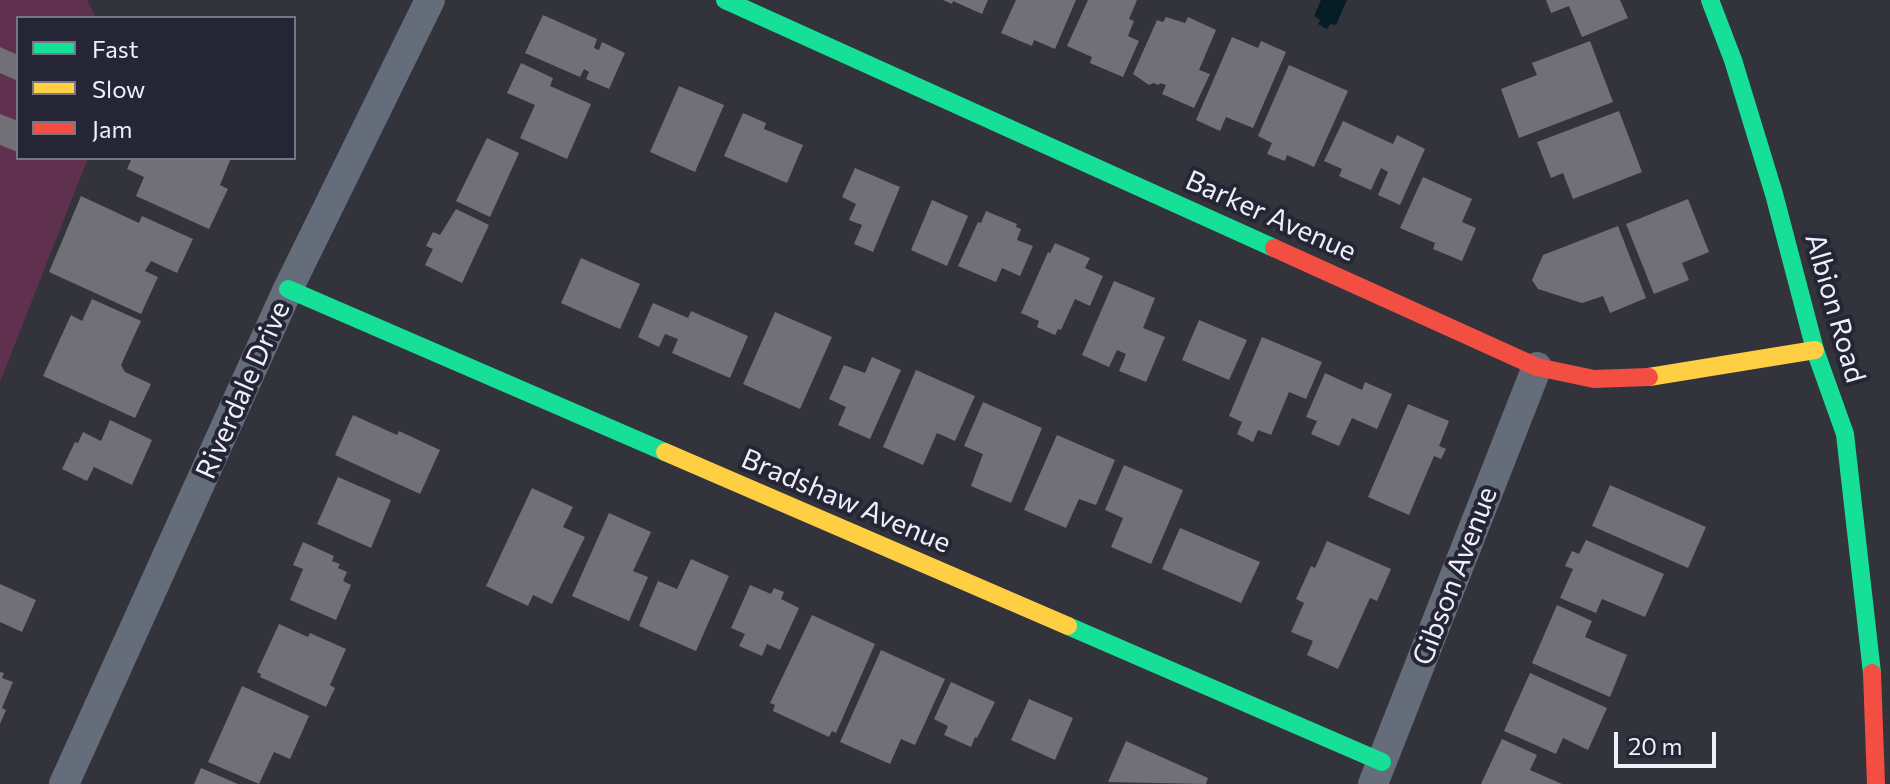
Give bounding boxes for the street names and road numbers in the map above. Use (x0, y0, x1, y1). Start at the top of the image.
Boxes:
street label: Barker Avenue (1181, 163, 1361, 269)
street label: Albion Road (1798, 229, 1872, 387)
street label: Riverdale Drive (189, 296, 297, 484)
street label: Bradshaw Avenue (736, 442, 956, 560)
street label: Gibson Avenue (1406, 482, 1504, 670)

